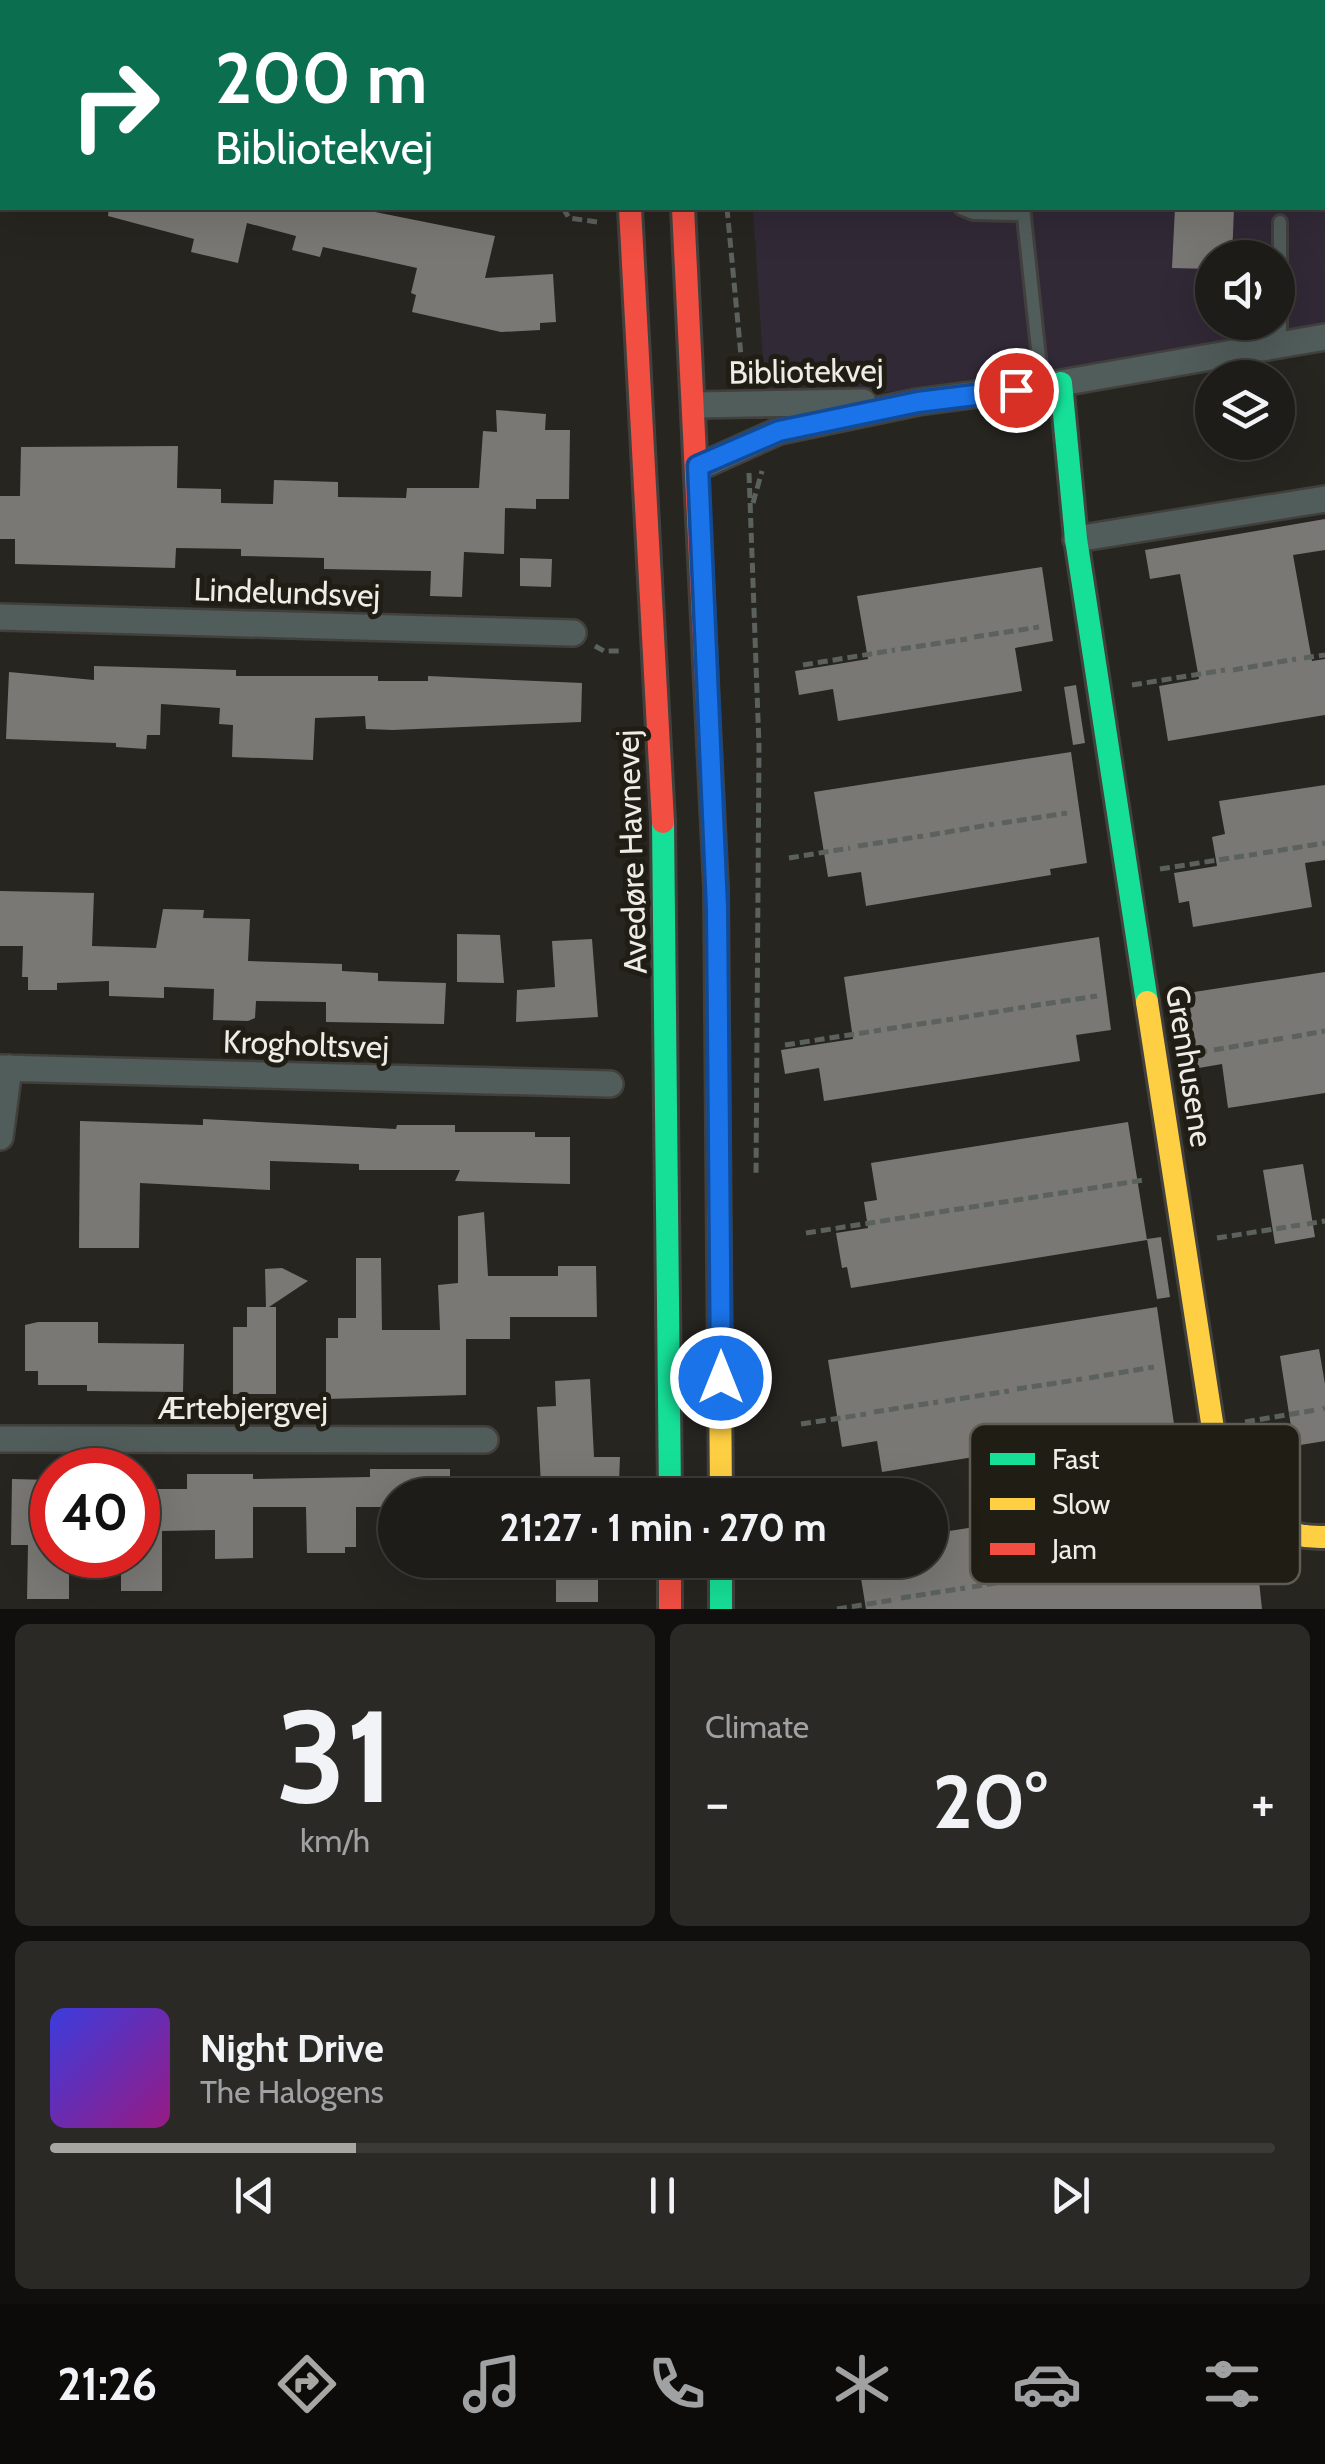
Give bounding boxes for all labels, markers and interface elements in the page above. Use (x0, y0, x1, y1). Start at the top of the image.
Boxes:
text: 200 m (215, 35, 427, 121)
icon: right (50, 40, 180, 170)
text: Bibliotekvej (215, 121, 433, 175)
map controls (1195, 240, 1295, 460)
button: sound (1195, 240, 1295, 340)
pin (974, 348, 1059, 433)
street label: Bibliotekvej (728, 350, 884, 392)
button: layers (1195, 360, 1295, 460)
icon: arrive (989, 363, 1044, 418)
street label: Lindelundsvej (193, 569, 381, 615)
street label: Avedøre Havnevej (607, 729, 655, 975)
street label: Grenhusene (1158, 982, 1222, 1150)
street label: Krogholtsvej (222, 1022, 390, 1066)
position arrow (669, 1326, 773, 1430)
street label: Ærtebjergvej (157, 1388, 328, 1427)
legend (970, 1424, 1300, 1584)
text: Fast (1052, 1442, 1100, 1476)
speed limit sign: 40 (30, 1448, 160, 1578)
text: Slow (1052, 1487, 1110, 1521)
text: 21:27 · 1 min · 270 m (499, 1504, 827, 1551)
text: Jam (1051, 1532, 1097, 1566)
text: 31 (276, 1677, 394, 1835)
text: Climate (705, 1707, 809, 1746)
text: 20° (933, 1756, 1047, 1847)
text: − (705, 1769, 729, 1836)
text: + (1251, 1769, 1275, 1836)
text: km/h (300, 1821, 370, 1860)
text: Night Drive (200, 2025, 384, 2072)
text: The Halogens (200, 2072, 384, 2111)
icon: previous (227, 2168, 282, 2223)
icon: pause (635, 2168, 690, 2223)
icon: next (1043, 2168, 1098, 2223)
icon: directions (272, 2349, 342, 2419)
icon: music (457, 2349, 527, 2419)
icon: phone (642, 2349, 712, 2419)
icon: climate (827, 2349, 897, 2419)
icon: car (1012, 2349, 1082, 2419)
icon: filters (1197, 2349, 1267, 2419)
text: 21:26 (58, 2357, 157, 2411)

